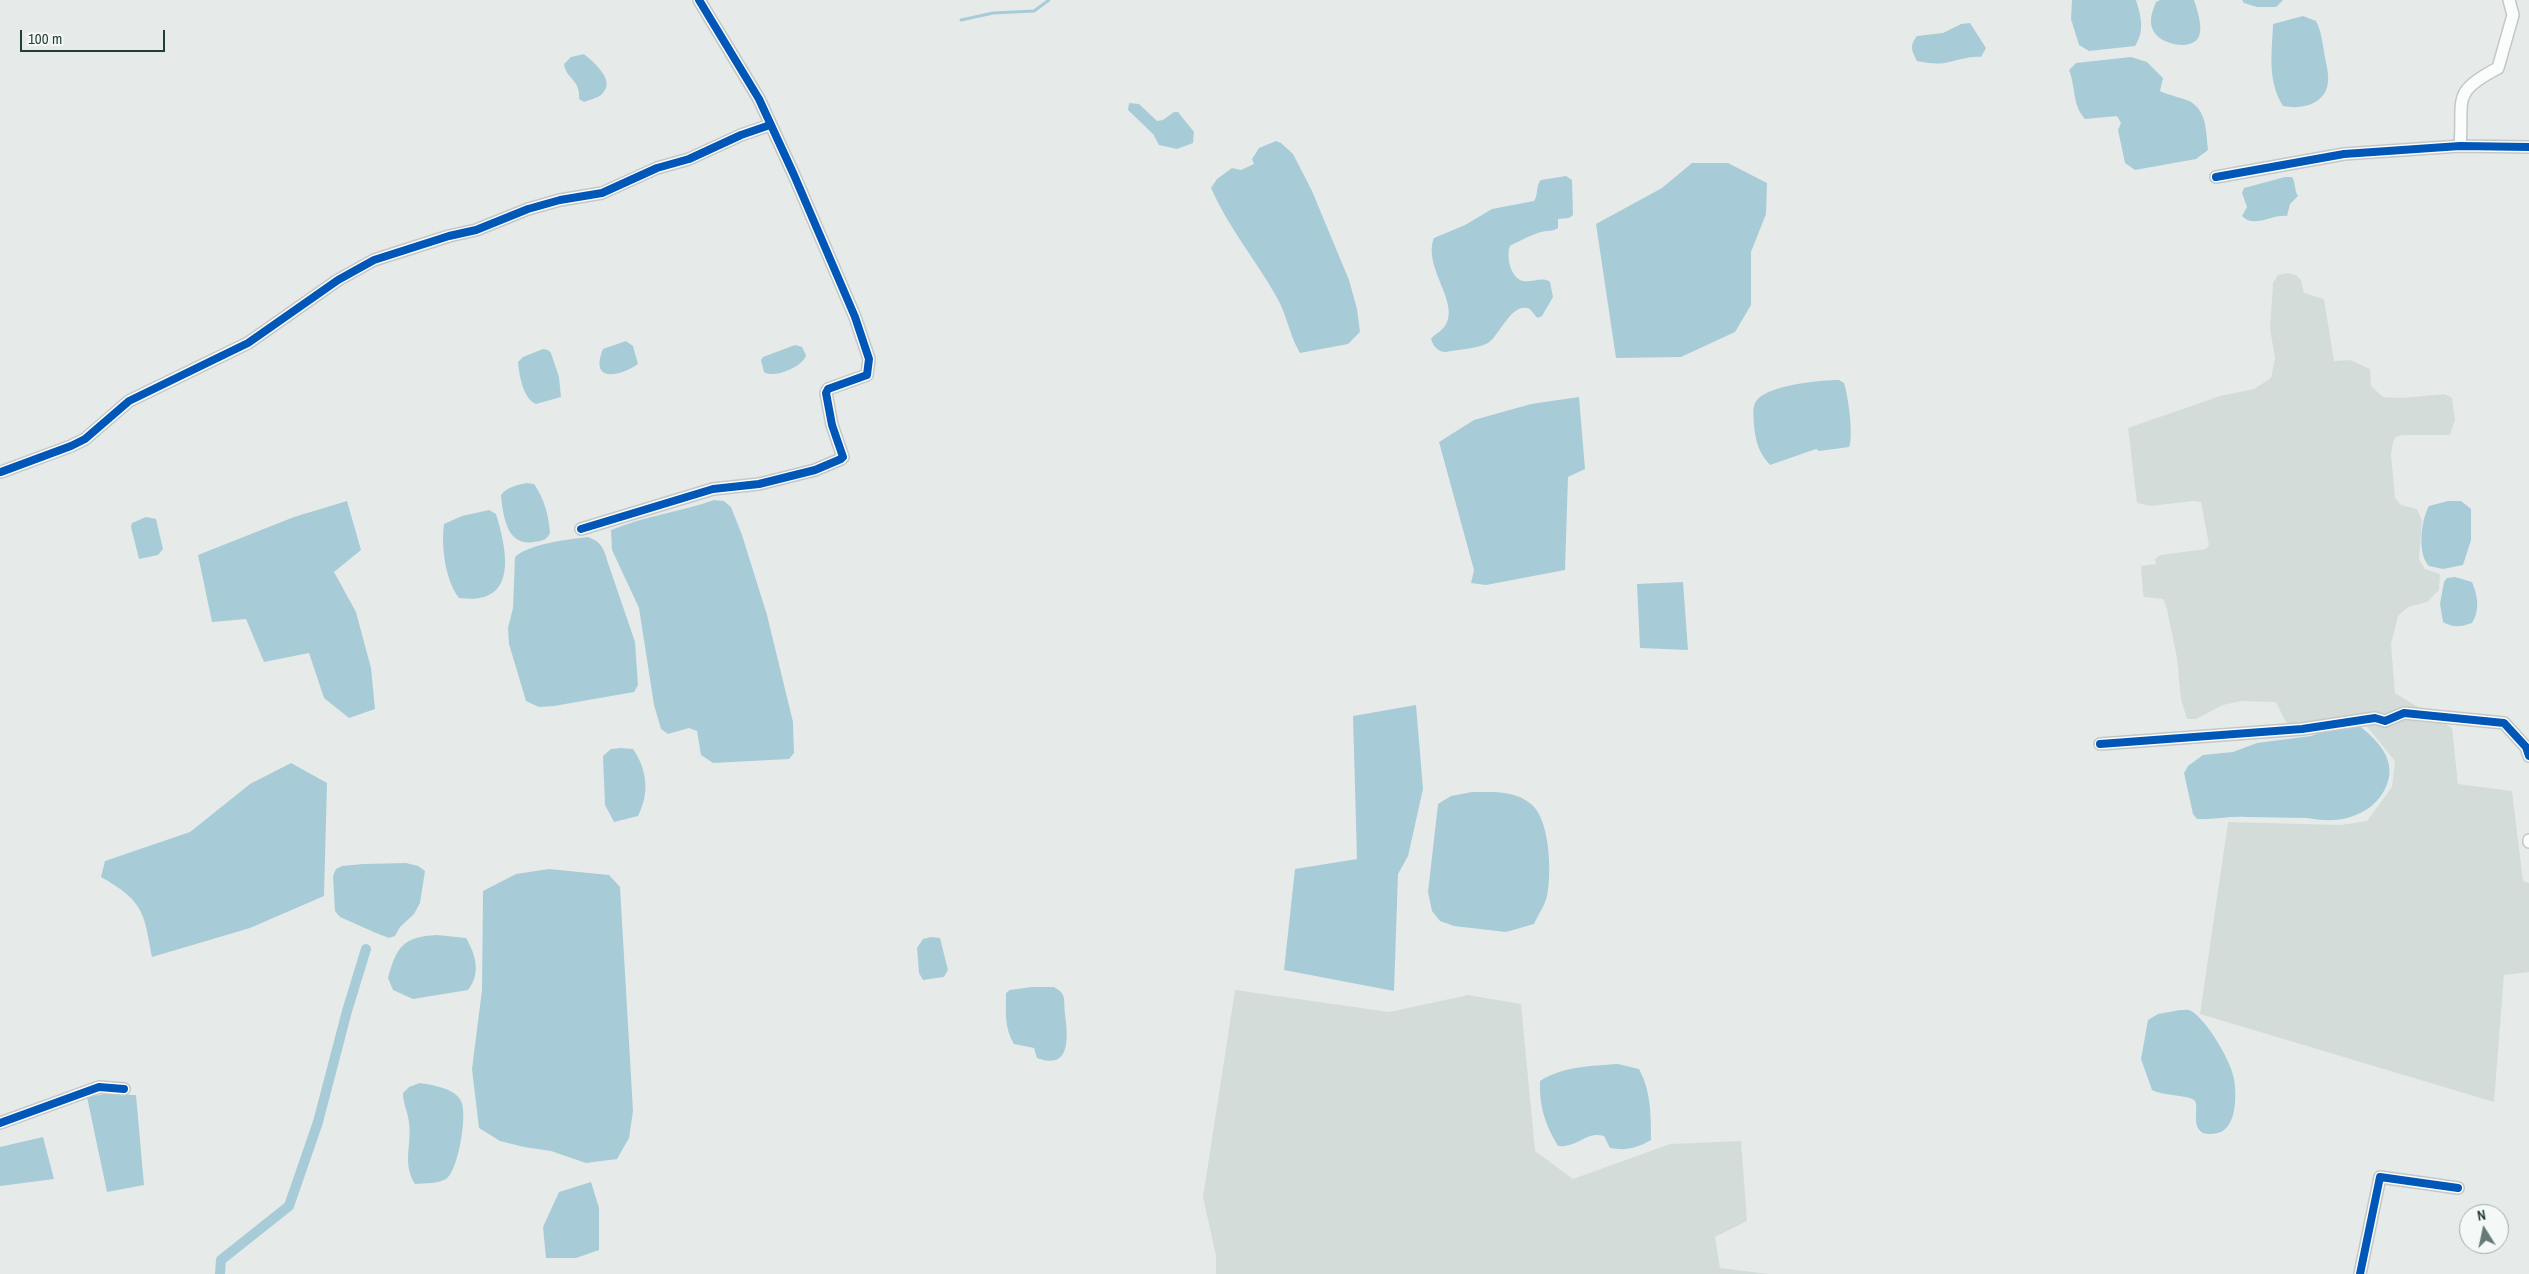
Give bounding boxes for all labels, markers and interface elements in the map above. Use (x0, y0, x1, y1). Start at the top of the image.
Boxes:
scale bar (22, 20, 168, 52)
text: 100 m (28, 28, 62, 49)
north arrow (2459, 1204, 2509, 1254)
text: N (2476, 1206, 2487, 1225)

